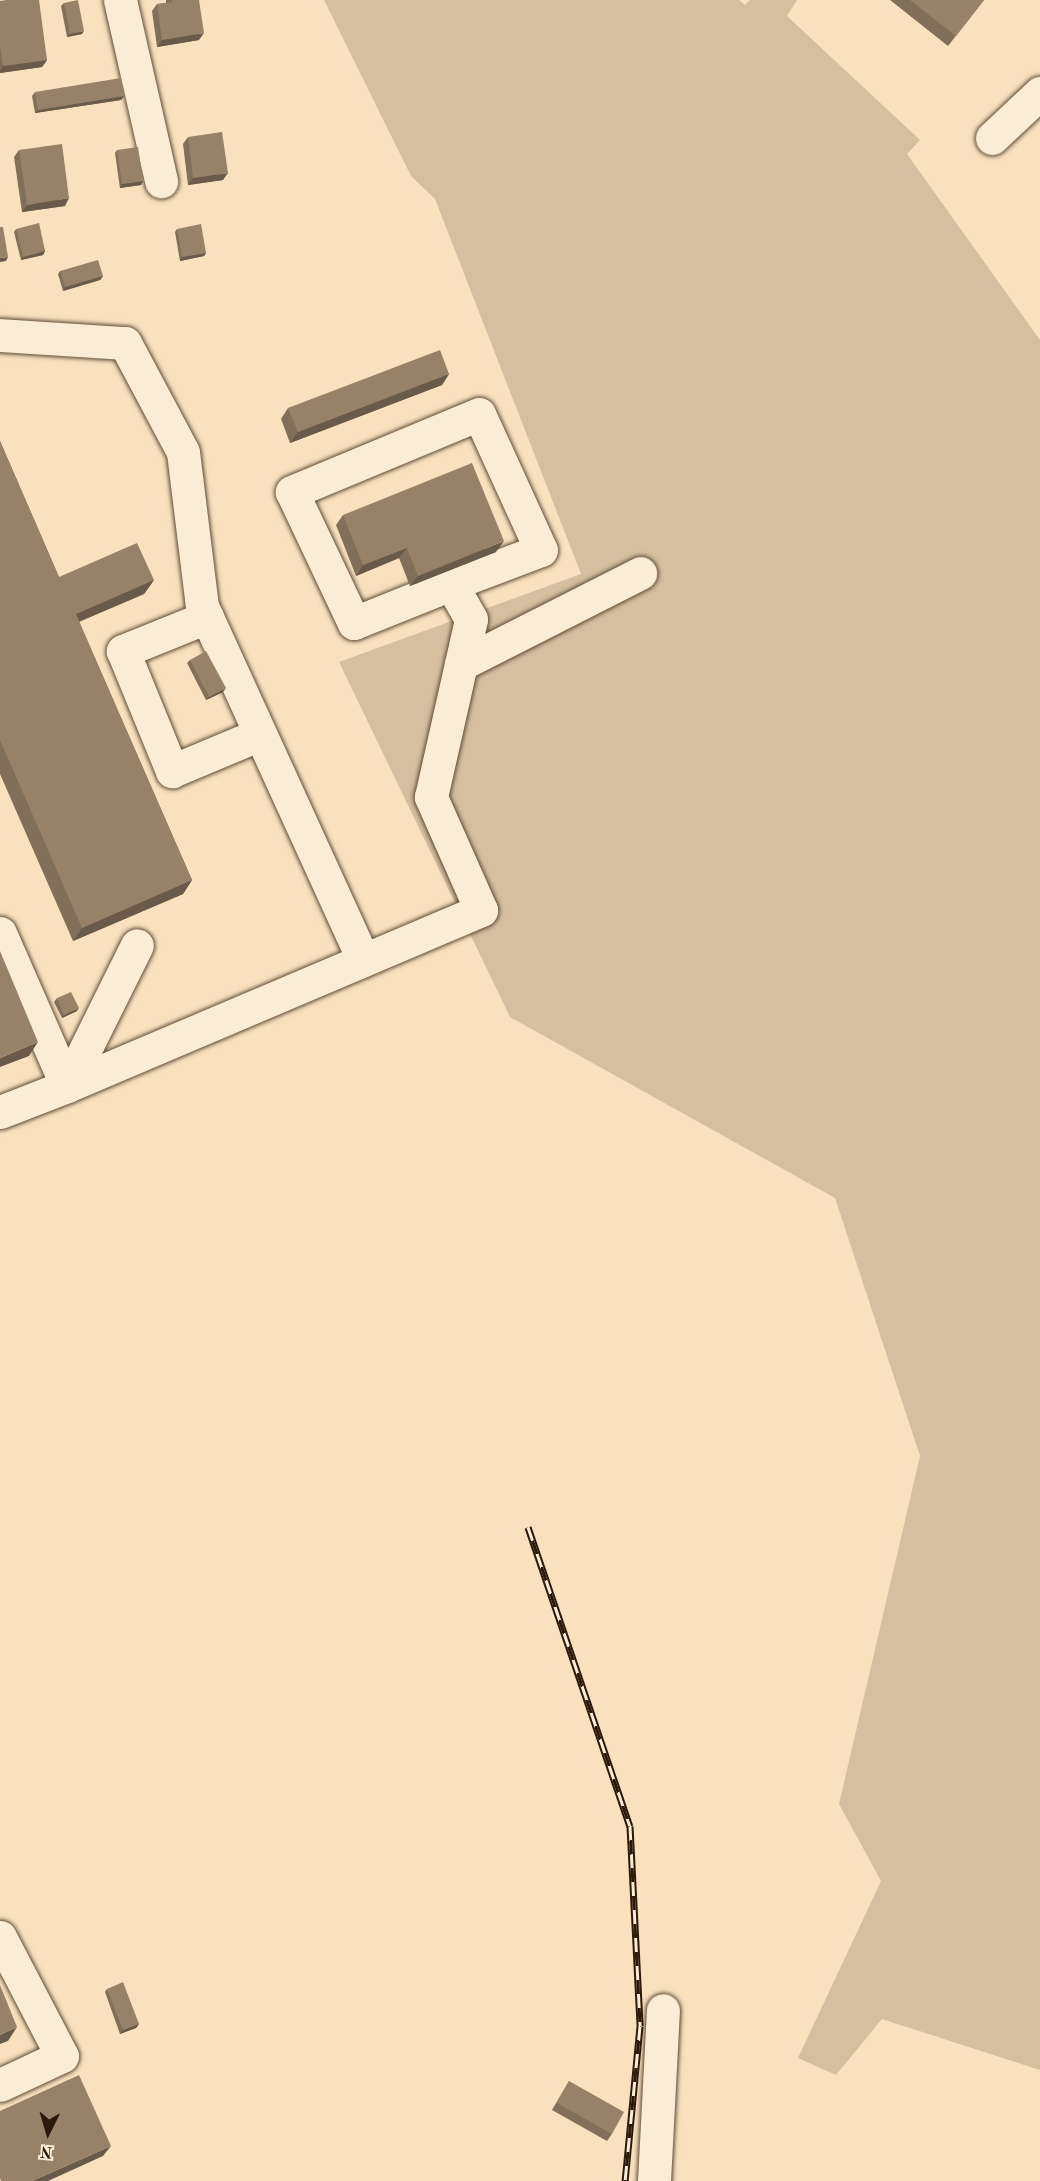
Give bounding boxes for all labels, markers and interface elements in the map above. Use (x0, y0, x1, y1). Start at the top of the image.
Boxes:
north arrow (18, 2103, 78, 2163)
text: N (40, 2142, 53, 2159)

